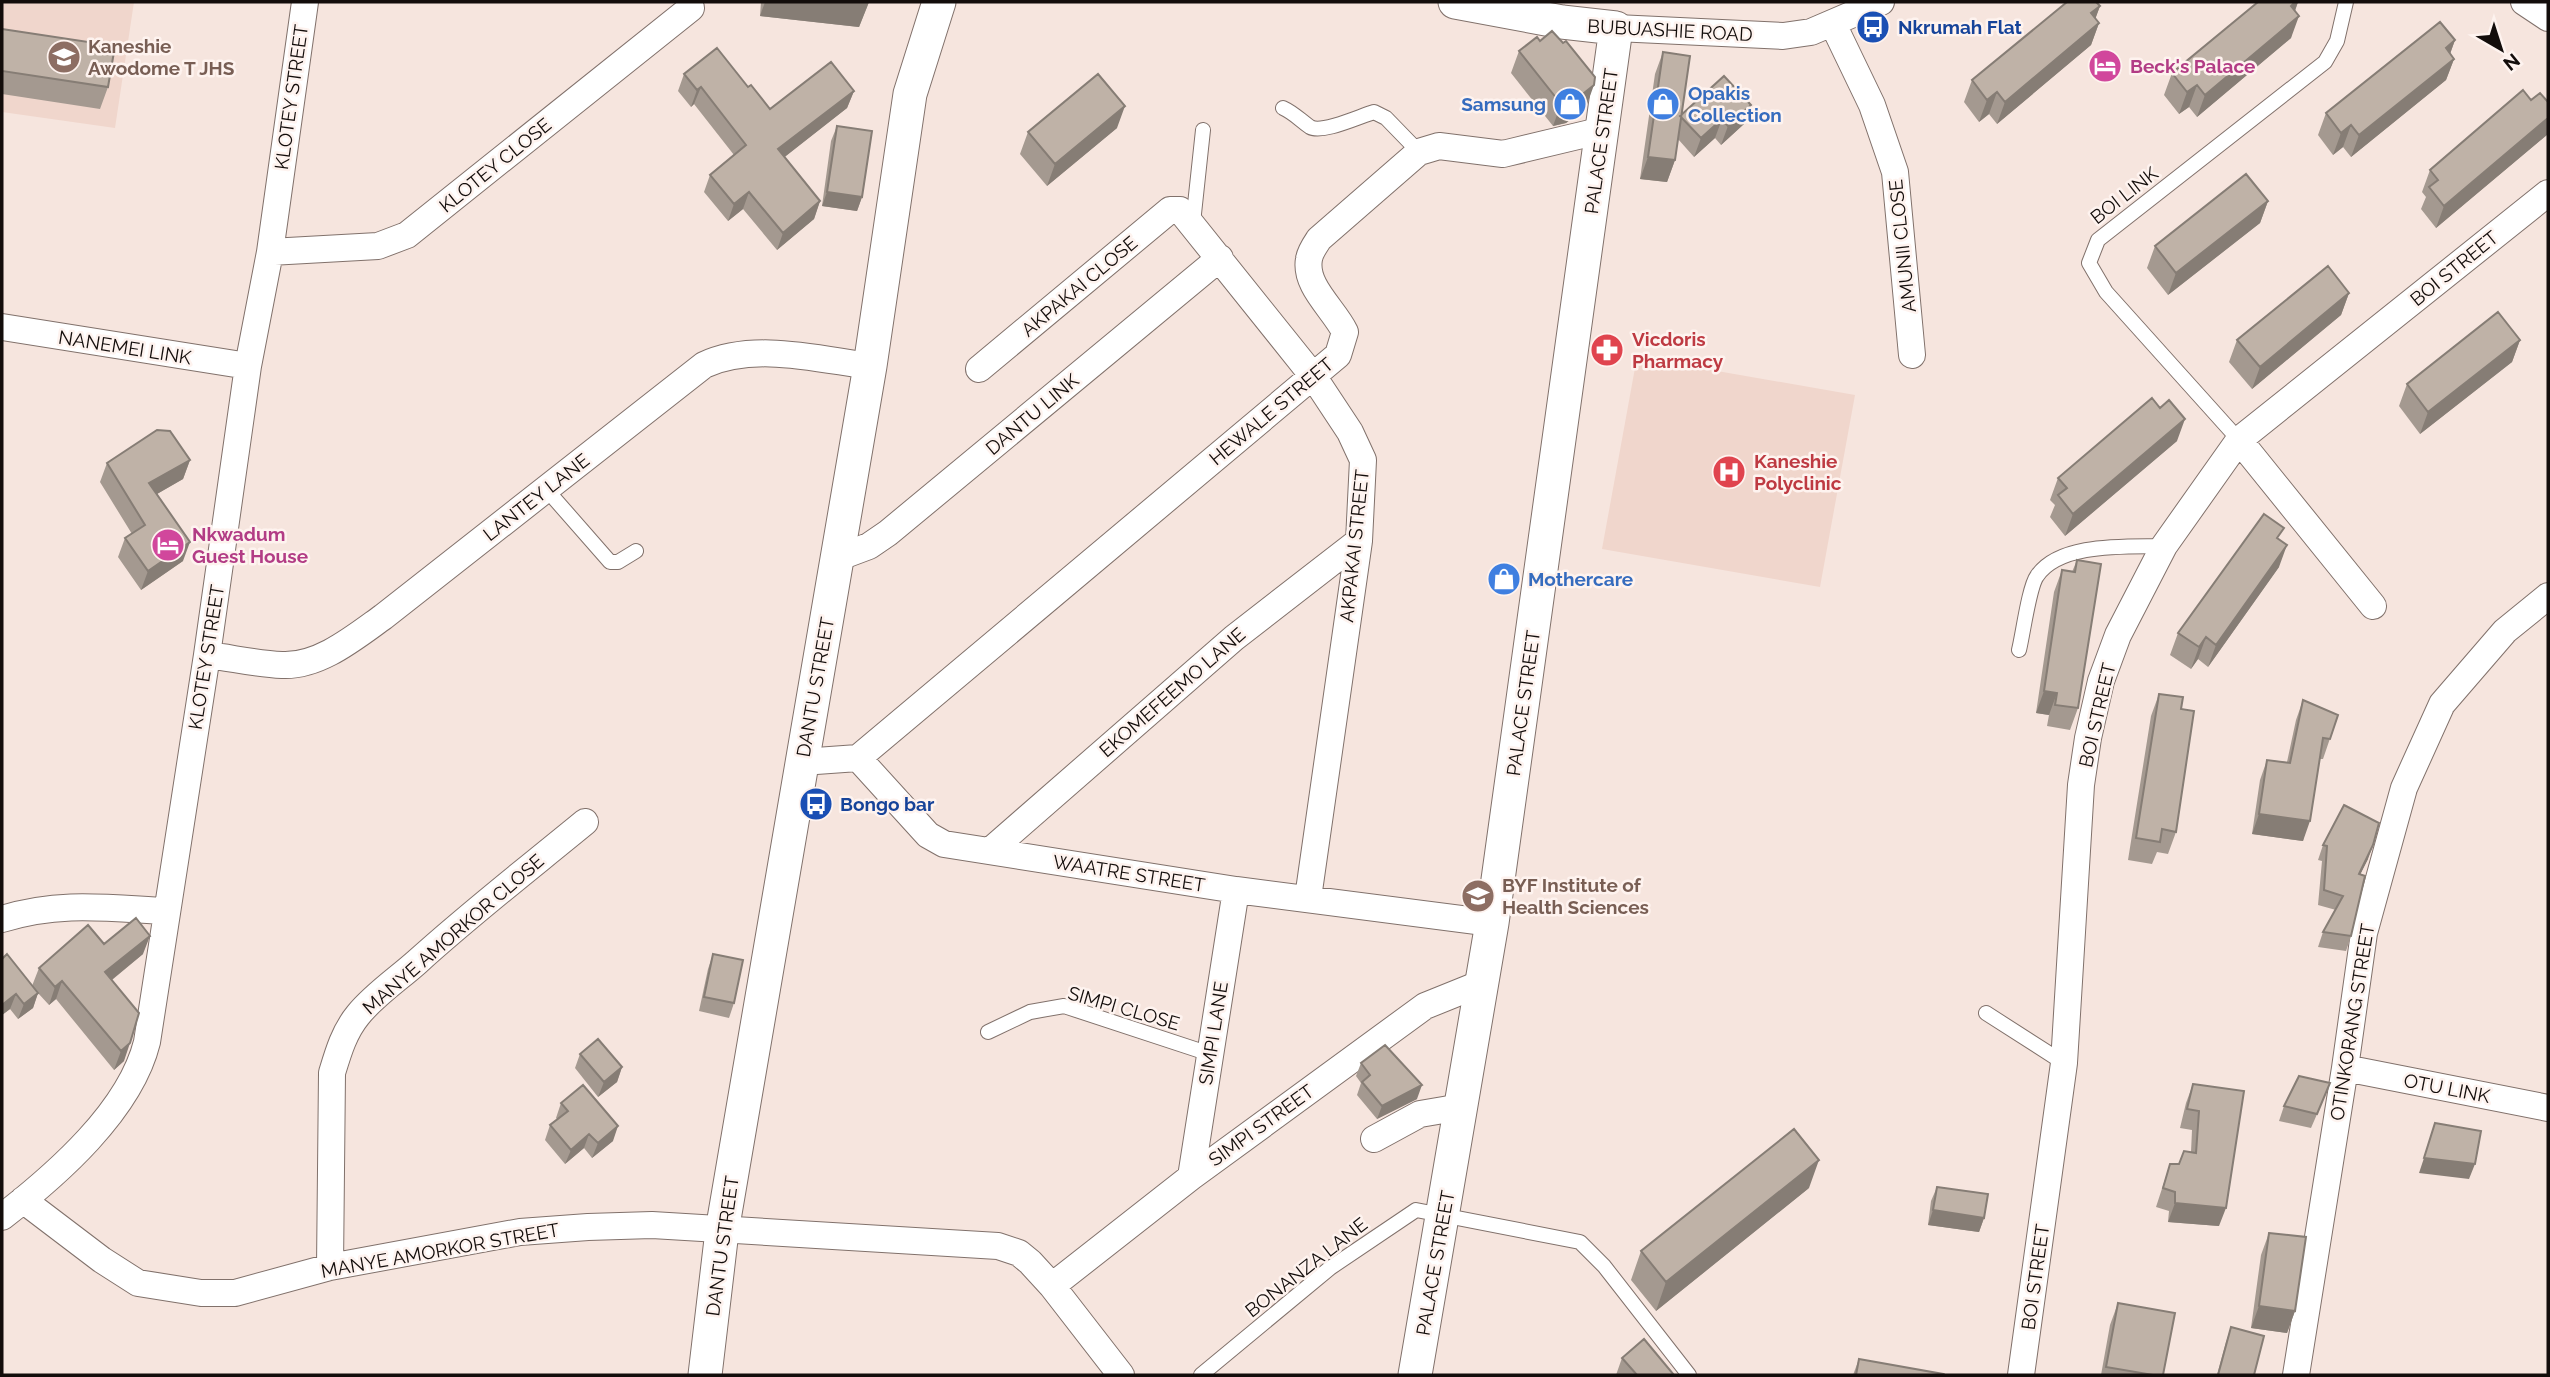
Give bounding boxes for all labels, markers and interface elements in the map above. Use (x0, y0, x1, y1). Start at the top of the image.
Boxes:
bus stop icon: Nkrumah Flat (1854, 8, 1892, 46)
north arrow (2466, 14, 2536, 84)
street label: BUBUASHIE ROAD (1587, 15, 1753, 45)
place label: Nkrumah Flat (1898, 16, 2023, 38)
street label: KLOTEY STREET (270, 23, 312, 171)
place label: Kaneshie Awodome T JHS (88, 35, 235, 79)
school or university icon: Kaneshie Awodome T JHS (45, 38, 83, 76)
hotel icon: Beck's Palace (2086, 47, 2124, 85)
text: N (2499, 49, 2524, 75)
place label: Beck's Palace (2130, 55, 2255, 77)
street label: PALACE STREET (1580, 66, 1622, 215)
place label: Opakis Collection (1688, 82, 1782, 126)
shop icon: Samsung (1551, 85, 1589, 123)
shop icon: Opakis Collection (1644, 85, 1682, 123)
place label: Samsung (1461, 93, 1546, 115)
street label: KLOTEY CLOSE (435, 113, 555, 217)
street label: BOI LINK (2086, 161, 2163, 228)
street label: AMUNII CLOSE (1884, 178, 1920, 314)
street label: BOI STREET (2406, 226, 2503, 310)
street label: AKPAKAI CLOSE (1017, 231, 1141, 341)
street label: NANEMEI LINK (57, 326, 194, 368)
place label: Vicdoris Pharmacy (1632, 328, 1724, 372)
pharmacy icon: Vicdoris Pharmacy (1588, 331, 1626, 369)
street label: HEWALE STREET (1205, 353, 1338, 469)
street label: DANTU LINK (981, 368, 1083, 459)
street label: LANTEY LANE (479, 449, 593, 545)
place label: Kaneshie Polyclinic (1754, 450, 1842, 494)
hospital icon: Kaneshie Polyclinic (1710, 453, 1748, 491)
street label: AKPAKAI STREET (1335, 468, 1373, 624)
place label: Nkwadum Guest House (192, 523, 308, 567)
hotel icon: Nkwadum Guest House (149, 526, 187, 564)
shop icon: Mothercare (1485, 560, 1523, 598)
place label: Mothercare (1528, 568, 1633, 590)
street label: KLOTEY STREET (184, 583, 228, 731)
street label: DANTU STREET (792, 615, 838, 759)
street label: EKOMEFEEMO LANE (1095, 623, 1249, 761)
street label: PALACE STREET (1502, 628, 1544, 777)
street label: BOI STREET (2074, 660, 2120, 769)
bus stop icon: Bongo bar (797, 785, 835, 823)
place label: Bongo bar (840, 793, 935, 815)
street label: MANYE AMORKOR CLOSE (358, 849, 548, 1019)
street label: WAATRE STREET (1051, 850, 1207, 896)
place label: BYF Institute of Health Sciences (1502, 874, 1649, 918)
school or university icon: BYF Institute of Health Sciences (1459, 877, 1497, 915)
street label: OTINKORANG STREET (2326, 922, 2378, 1122)
street label: SIMPI LANE (1194, 980, 1232, 1086)
street label: SIMPI CLOSE (1066, 982, 1182, 1034)
street label: OTU LINK (2402, 1069, 2493, 1107)
street label: SIMPI STREET (1204, 1079, 1318, 1170)
street label: DANTU STREET (701, 1174, 743, 1318)
street label: PALACE STREET (1411, 1188, 1459, 1337)
street label: BONANZA LANE (1241, 1213, 1371, 1321)
street label: MANYE AMORKOR STREET (319, 1218, 561, 1282)
street label: BOI STREET (2017, 1222, 2053, 1331)

